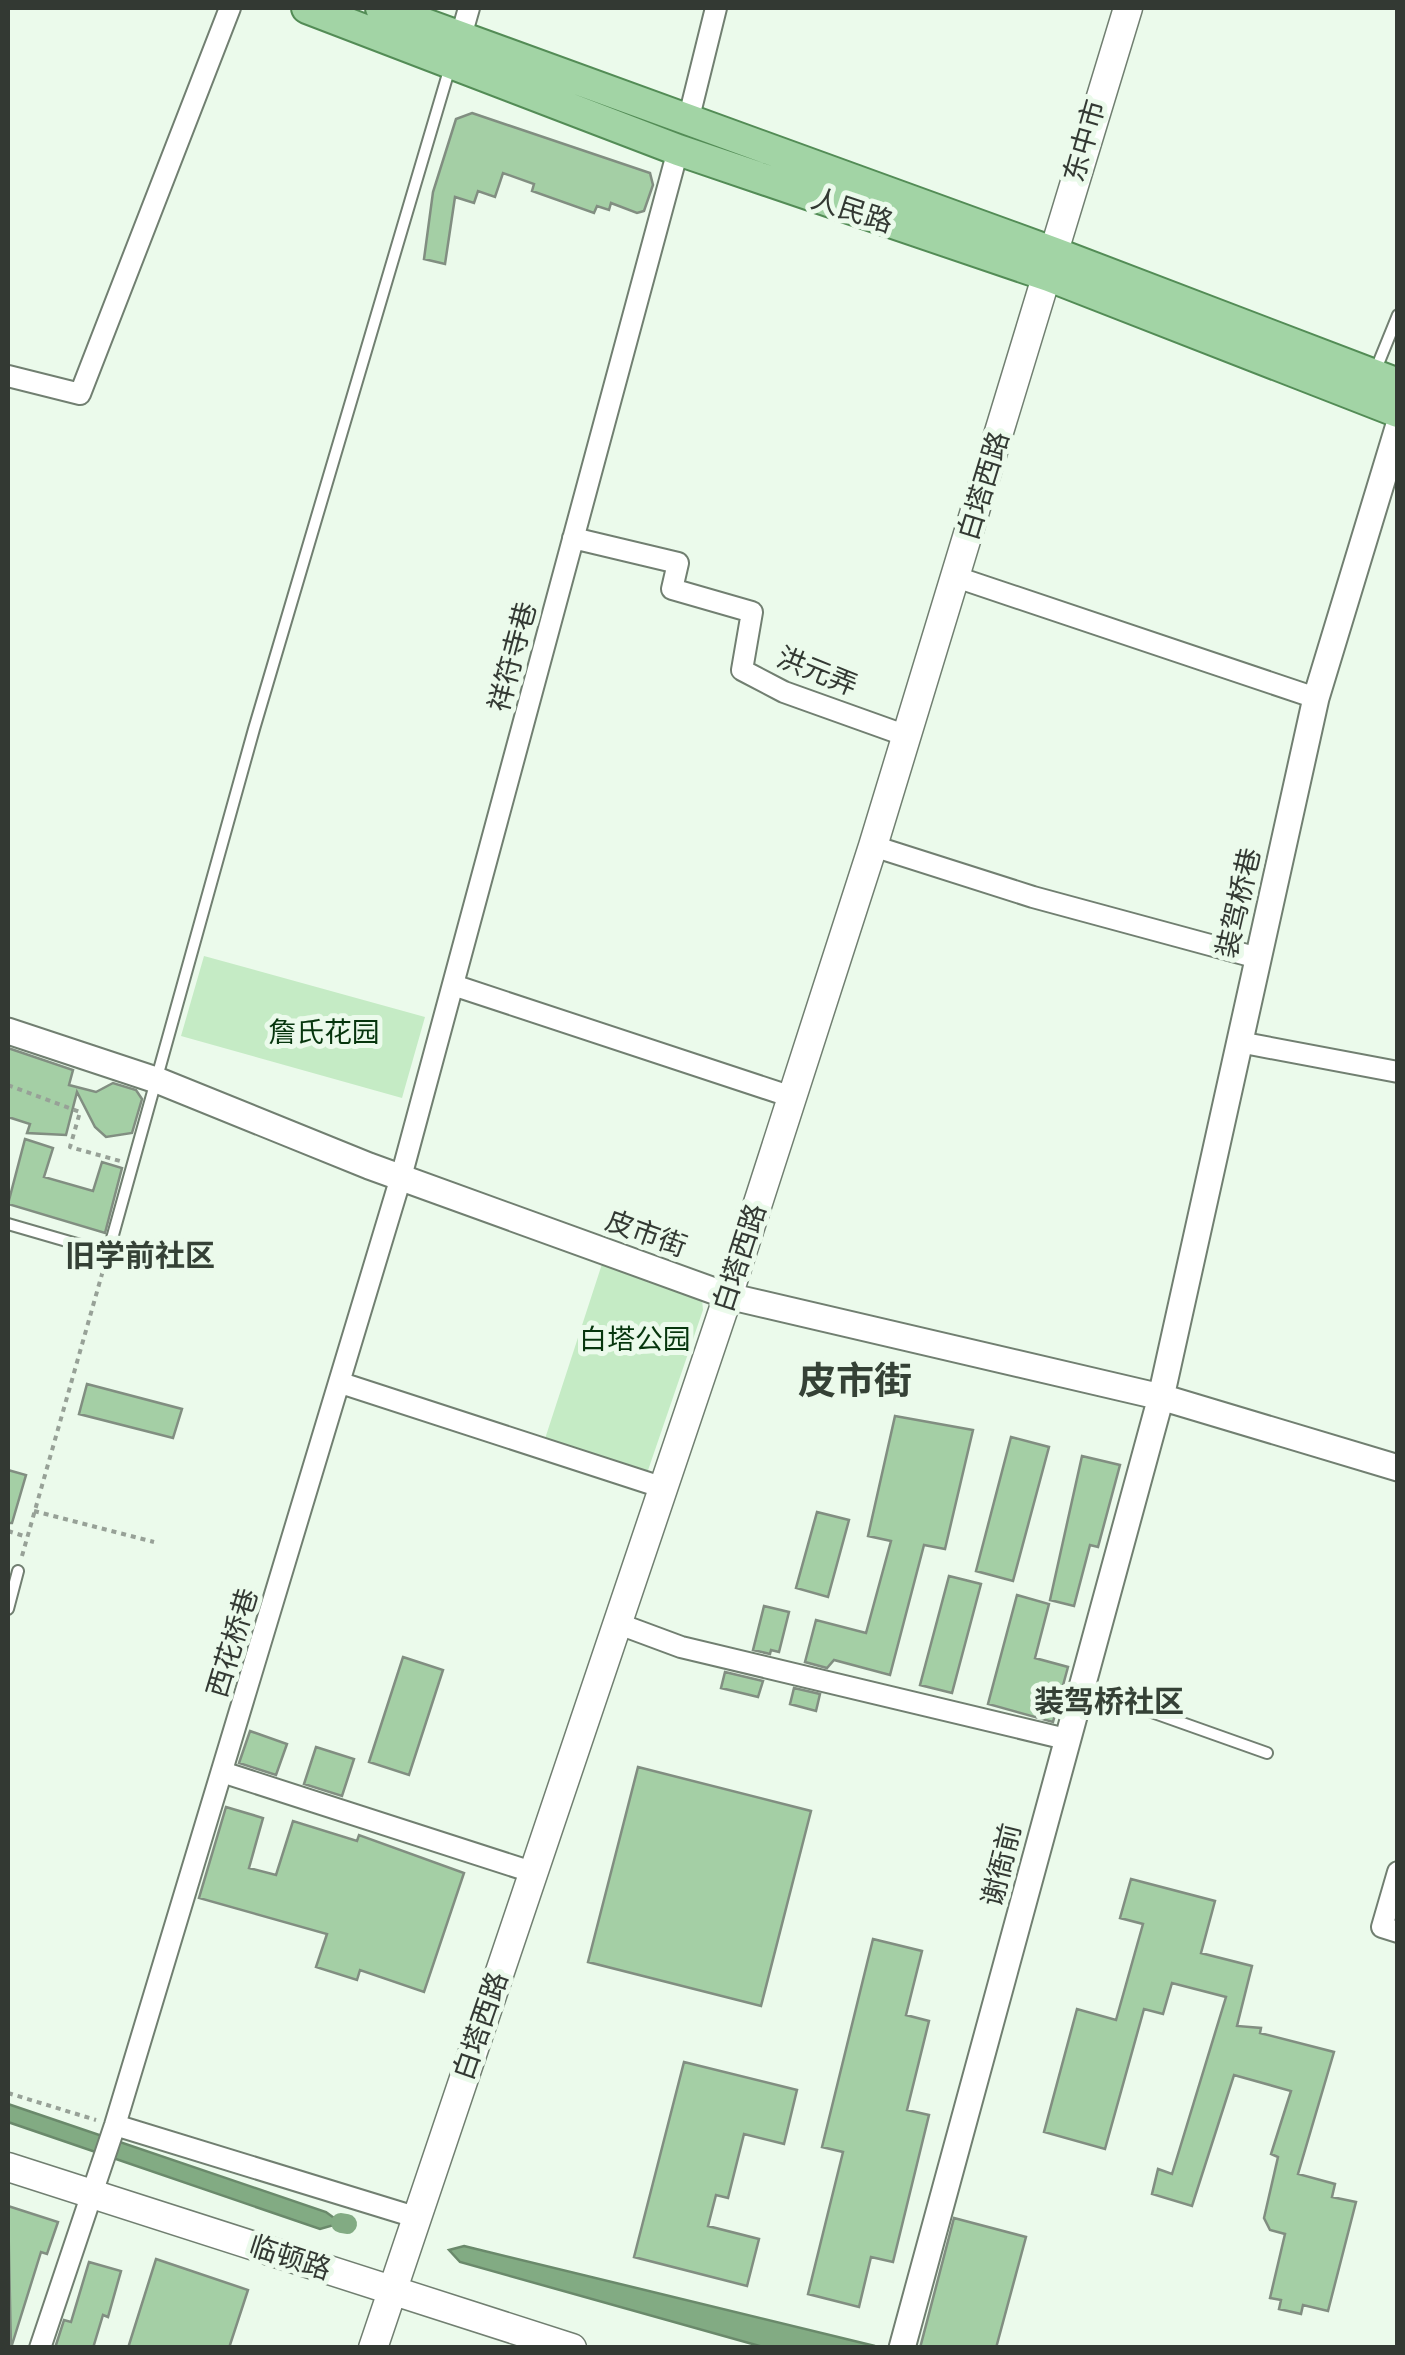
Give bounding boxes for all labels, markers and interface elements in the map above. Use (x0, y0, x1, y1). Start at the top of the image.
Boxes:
street label: 东中市 (1057, 96, 1113, 186)
street label: 人民路 (807, 182, 897, 240)
street label: 白塔西路 (951, 427, 1017, 545)
street label: 祥符寺巷 (482, 599, 544, 715)
street label: 洪元弄 (772, 641, 862, 703)
street label: 装驾桥巷 (1210, 845, 1268, 961)
park label: 詹氏花园 (268, 1016, 380, 1050)
street label: 白塔西路 (707, 1199, 773, 1317)
street label: 皮市街 (601, 1204, 691, 1264)
district label: 旧学前社区 (65, 1238, 215, 1275)
park label: 白塔公园 (579, 1323, 691, 1357)
district label: 皮市街 (798, 1359, 912, 1405)
street label: 西花桥巷 (200, 1584, 266, 1702)
district label: 装驾桥社区 (1034, 1684, 1184, 1721)
street label: 谢衙前 (975, 1820, 1029, 1910)
street label: 白塔西路 (447, 1968, 515, 2084)
street label: 临顿路 (245, 2229, 335, 2287)

